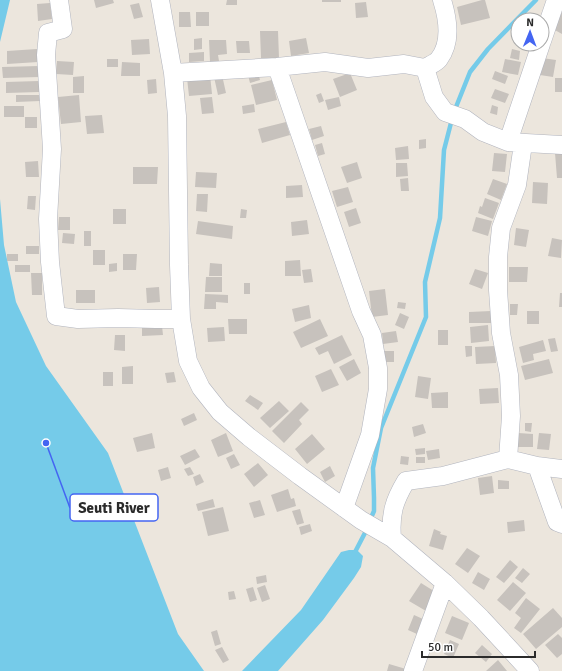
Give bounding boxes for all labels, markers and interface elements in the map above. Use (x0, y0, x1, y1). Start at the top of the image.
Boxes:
north arrow (510, 12, 550, 52)
text: N (526, 16, 534, 29)
callout: Seuti River (70, 494, 158, 521)
text: Seuti River (78, 499, 150, 517)
scale bar (422, 633, 535, 659)
text: 50 m (428, 640, 453, 655)

